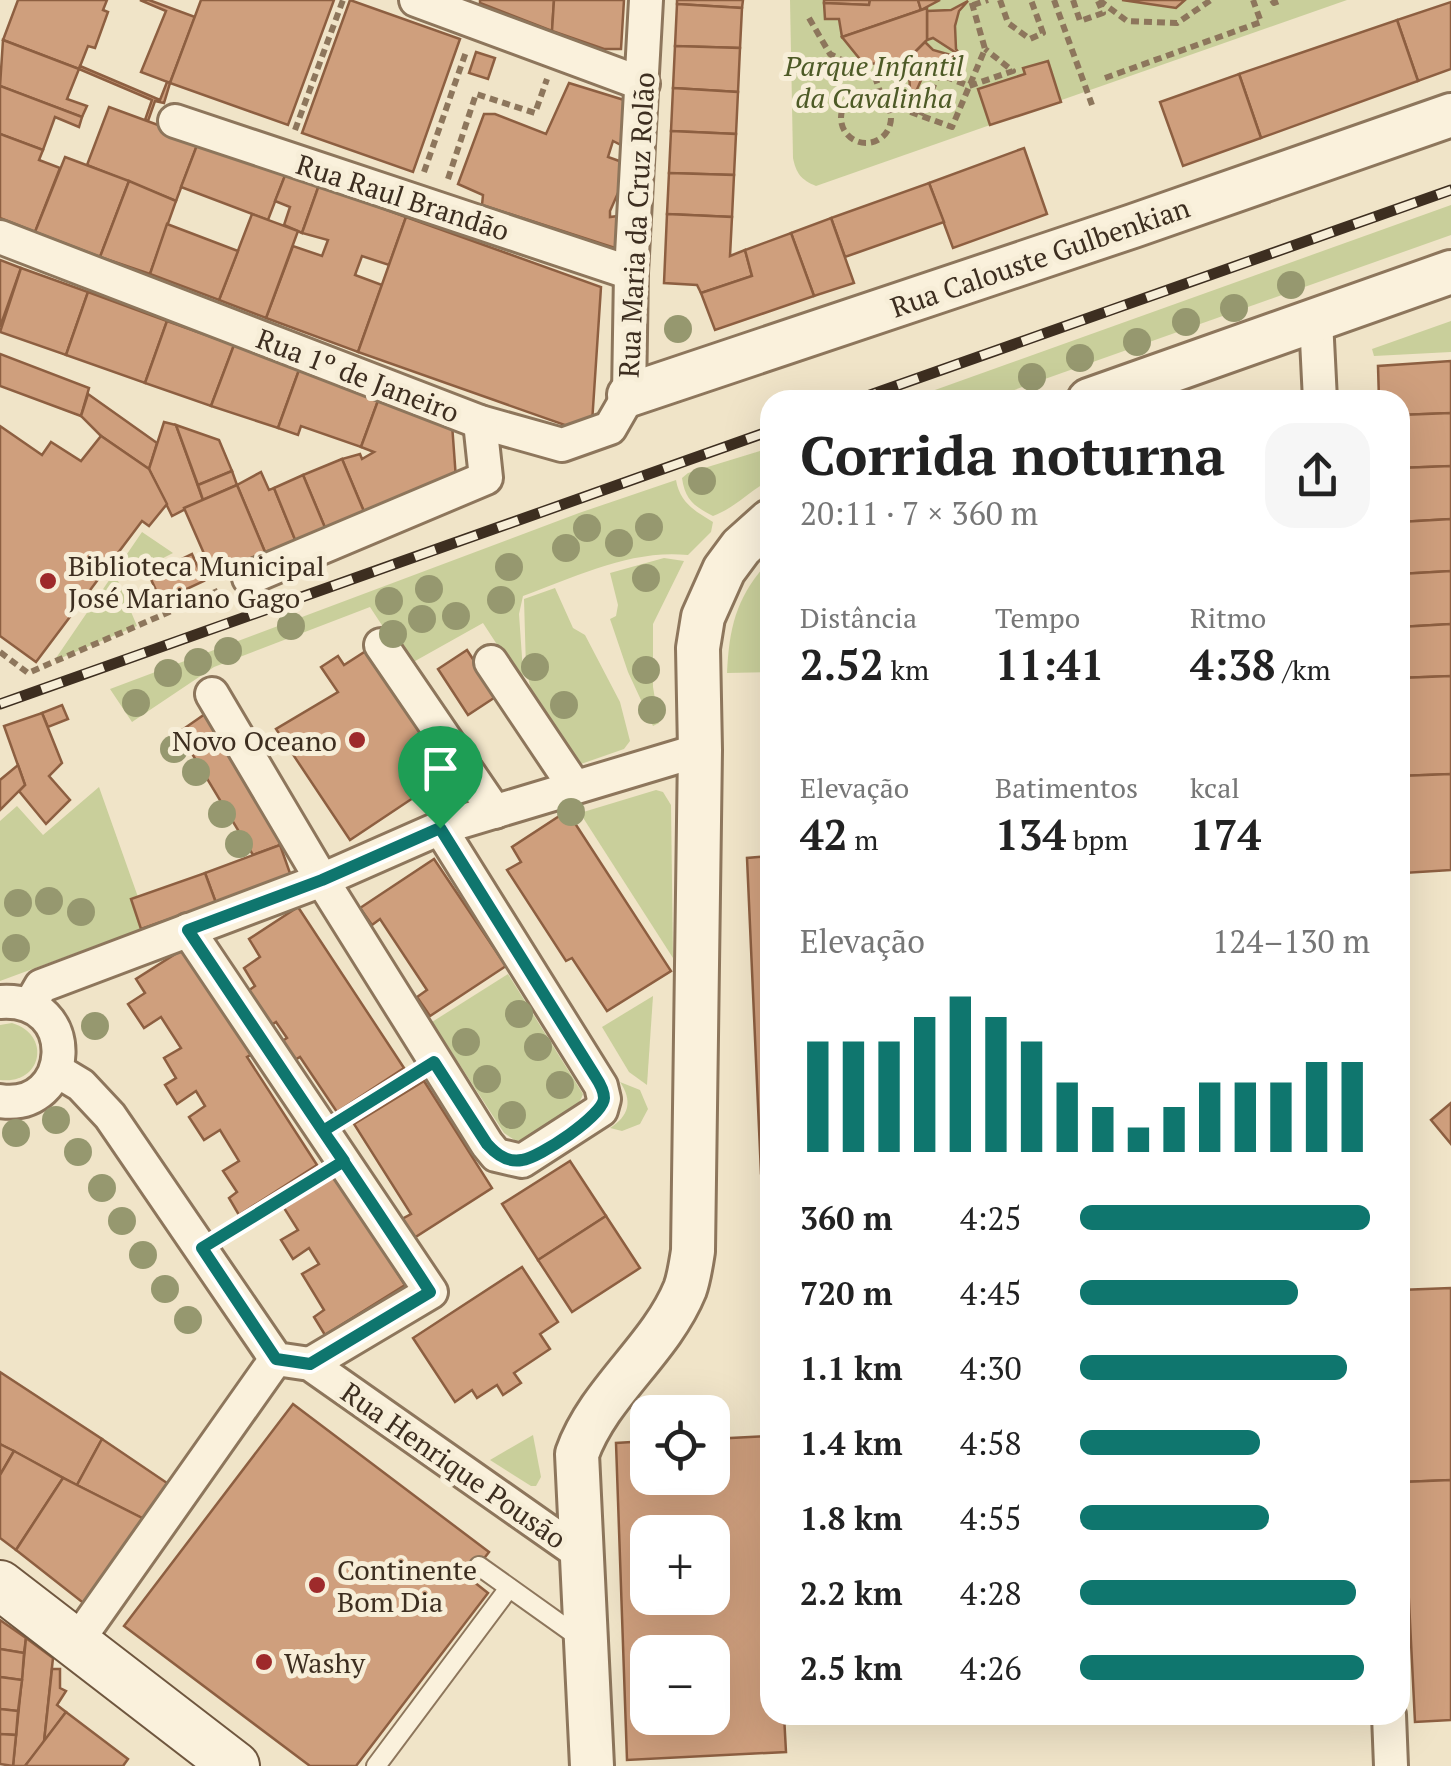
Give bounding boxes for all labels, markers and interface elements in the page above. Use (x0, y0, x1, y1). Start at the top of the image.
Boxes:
park label: Parque Infantil da Cavalinha (783, 47, 964, 116)
street label: Rua Maria da Cruz Rolão (610, 71, 662, 379)
street label: Rua Raul Brandão (292, 145, 514, 249)
street label: Rua Calouste Gulbenkian (886, 188, 1195, 326)
street label: Rua 1º de Janeiro (251, 319, 465, 431)
text: Corrida noturna (800, 418, 1225, 491)
button: share (1265, 423, 1370, 528)
text: 20:11 · 7 × 360 m (800, 492, 1038, 534)
place label: Biblioteca Municipal José Mariano Gago (68, 547, 325, 616)
marker: Biblioteca Municipal José Mariano Gago (37, 570, 59, 592)
text: Distância (800, 599, 917, 636)
text: Tempo (995, 599, 1080, 636)
text: Ritmo (1190, 599, 1266, 636)
text: 2.52 (800, 636, 884, 692)
text: 11:41 (995, 636, 1104, 692)
text: 4:38 (1190, 636, 1276, 692)
text: km (884, 651, 929, 688)
text: /km (1276, 651, 1331, 688)
place label: Novo Oceano (172, 722, 337, 759)
pin (398, 726, 483, 829)
marker: Novo Oceano (346, 729, 368, 751)
icon: arrive (413, 741, 468, 796)
text: Elevação (800, 769, 909, 806)
text: Batimentos (995, 769, 1138, 806)
text: kcal (1190, 769, 1240, 806)
text: 42 (800, 806, 847, 862)
text: 134 (995, 806, 1066, 862)
text: 174 (1190, 806, 1261, 862)
text: m (847, 821, 878, 858)
text: bpm (1066, 821, 1128, 858)
text: Elevação (800, 920, 925, 962)
text: 124–130 m (1212, 920, 1370, 962)
text: 360 m (800, 1197, 892, 1239)
text: 4:25 (960, 1197, 1022, 1239)
text: 720 m (800, 1272, 892, 1314)
text: 4:45 (960, 1272, 1022, 1314)
text: 1.1 km (800, 1347, 903, 1389)
text: 4:30 (960, 1347, 1022, 1389)
street label: Rua Henrique Pousão (334, 1373, 574, 1557)
map controls (630, 1395, 730, 1735)
button: locate (630, 1395, 730, 1495)
text: 1.4 km (800, 1422, 903, 1464)
text: 4:58 (960, 1422, 1022, 1464)
text: 1.8 km (800, 1497, 903, 1539)
text: 4:55 (960, 1497, 1022, 1539)
button: + (630, 1515, 730, 1615)
place label: Continente Bom Dia (337, 1551, 477, 1620)
text: 2.2 km (800, 1572, 903, 1614)
text: 4:28 (960, 1572, 1022, 1614)
marker: Continente Bom Dia (306, 1574, 328, 1596)
button: − (630, 1635, 730, 1735)
place label: Washy (284, 1644, 366, 1681)
text: 2.5 km (800, 1647, 903, 1689)
text: 4:26 (960, 1647, 1022, 1689)
marker: Washy (253, 1651, 275, 1673)

